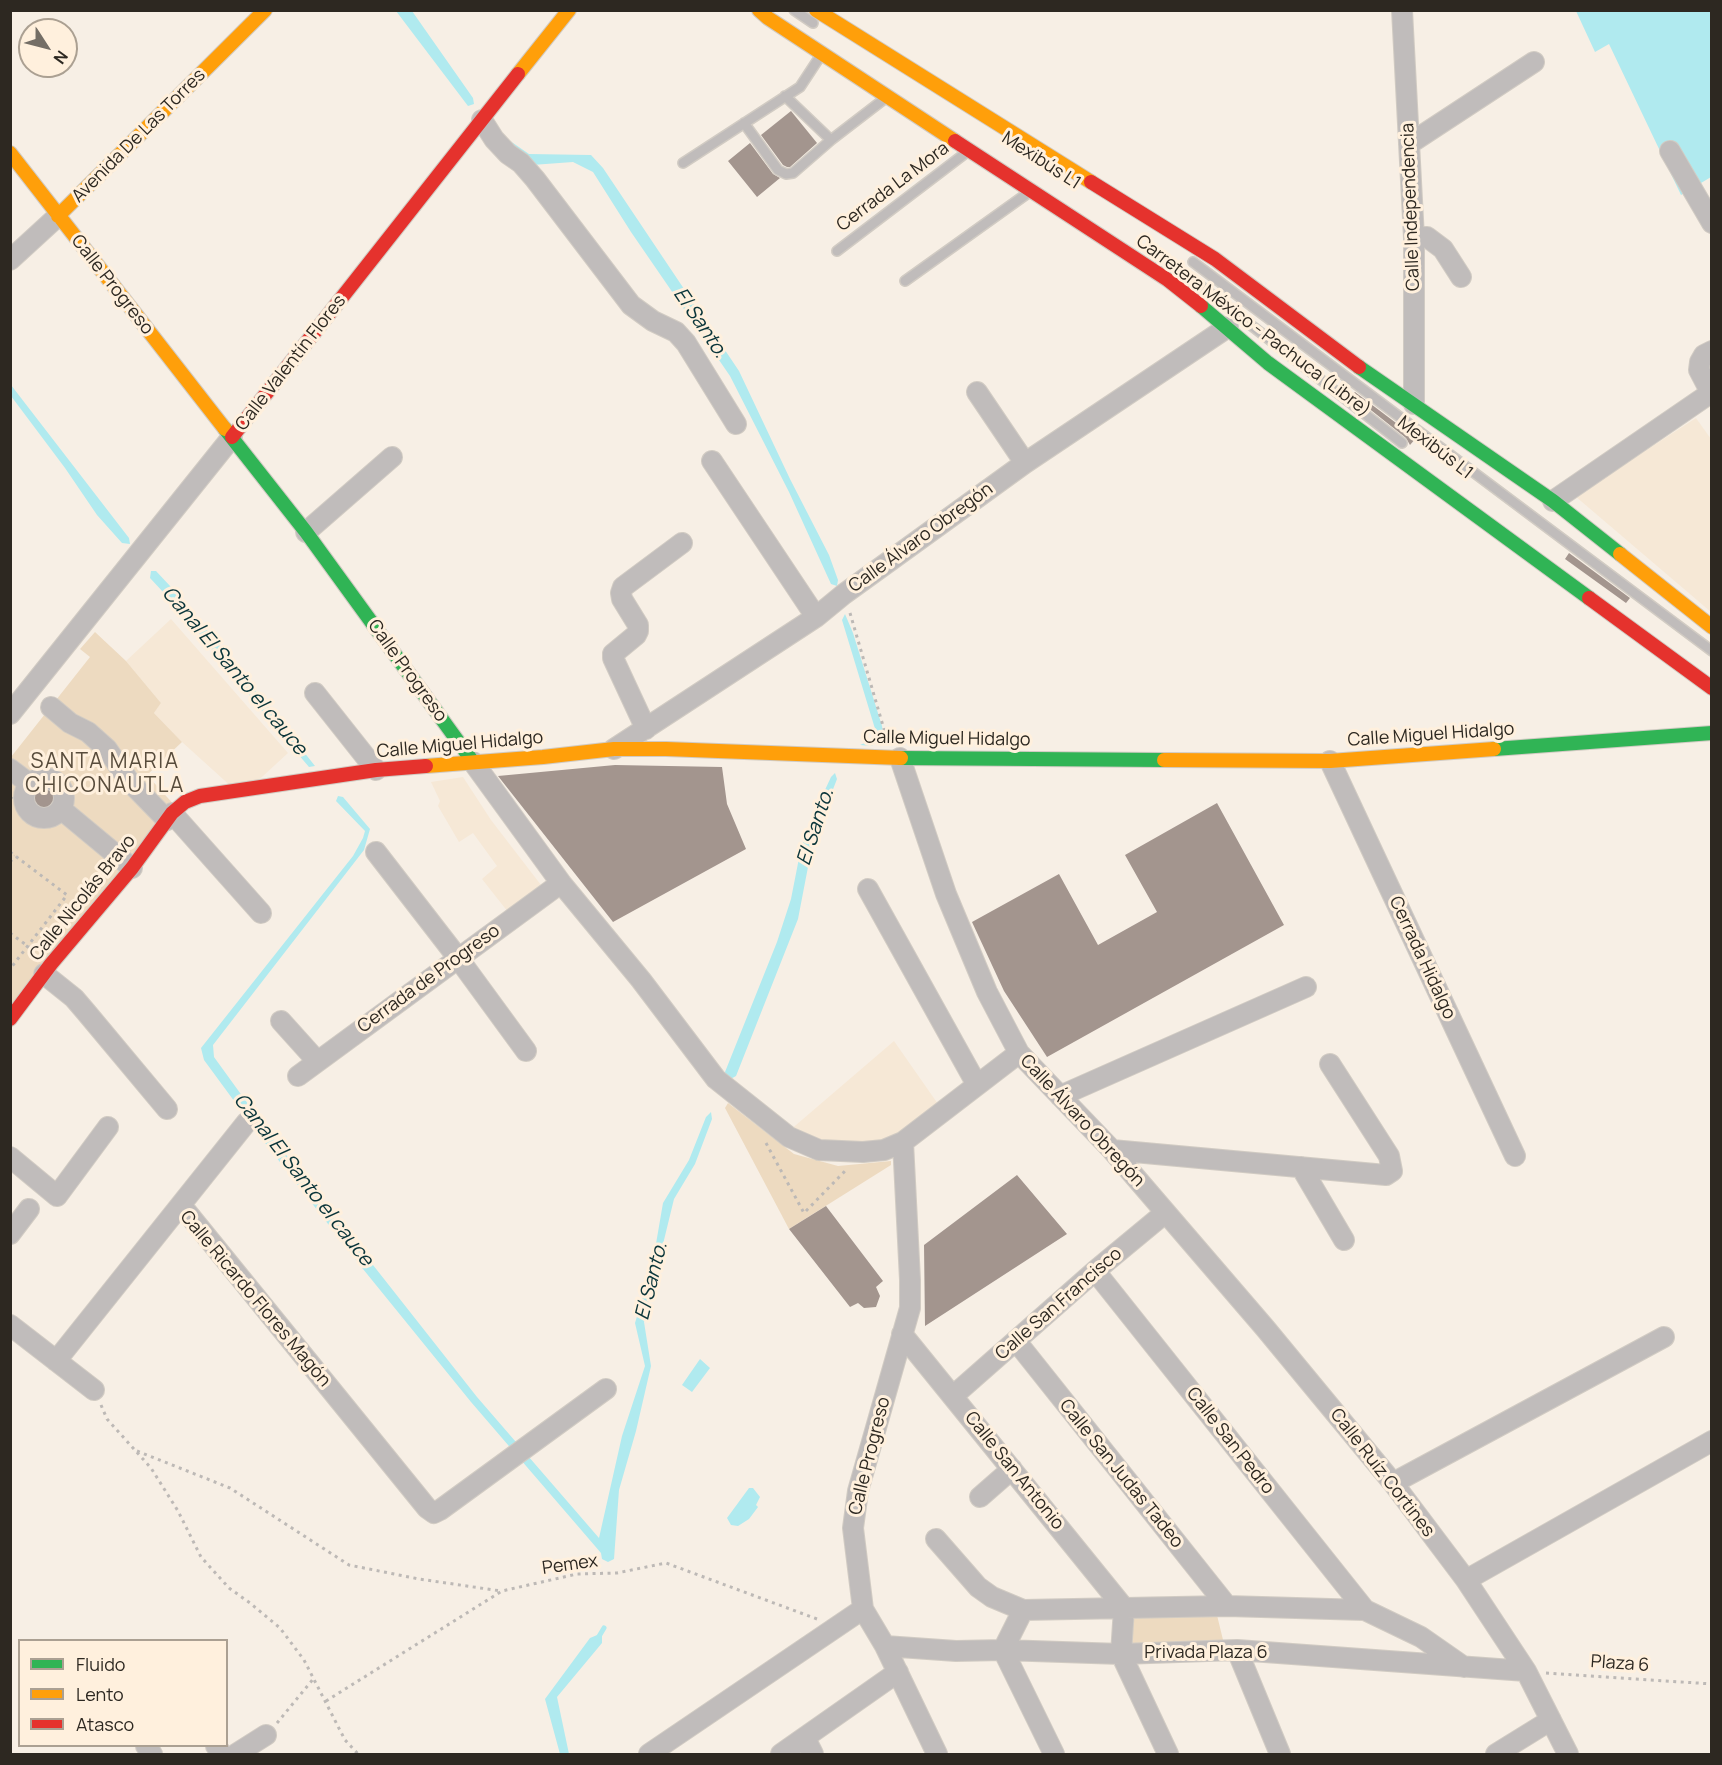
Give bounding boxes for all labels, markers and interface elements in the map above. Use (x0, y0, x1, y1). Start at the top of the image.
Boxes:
north arrow (18, 18, 78, 78)
text: N (49, 46, 73, 69)
street label: Avenida De Las Torres (68, 65, 210, 207)
street label: Calle Independencia (1397, 123, 1425, 291)
street label: Mexibús L1 (998, 128, 1084, 194)
street label: Cerrada La Mora (833, 138, 953, 236)
street label: Calle Progreso (66, 231, 158, 339)
street label: Carretera México - Pachuca (Libre) (1131, 231, 1375, 421)
water label: El Santo. (668, 283, 732, 363)
street label: Calle Valentín Flores (231, 291, 351, 435)
street label: Mexibús L1 (1393, 412, 1477, 484)
street label: Calle Álvaro Obregón (845, 479, 997, 597)
water label: Canal El Santo el cauce (156, 582, 312, 760)
street label: Calle Progreso (363, 616, 451, 726)
street label: Calle Miguel Hidalgo (1347, 718, 1515, 752)
street label: Calle Miguel Hidalgo (376, 727, 544, 763)
street label: Calle Miguel Hidalgo (863, 727, 1031, 751)
district label: SANTA MARIA CHICONAUTLA (25, 749, 185, 799)
water label: El Santo. (792, 785, 840, 869)
street label: Calle Nicolás Bravo (26, 831, 140, 965)
street label: Cerrada Hidalgo (1384, 893, 1460, 1023)
street label: Cerrada de Progreso (354, 920, 504, 1038)
street label: Calle Álvaro Obregón (1015, 1050, 1149, 1192)
water label: Canal El Santo el cauce (228, 1089, 378, 1271)
street label: Calle Ricardo Flores Magón (175, 1207, 335, 1391)
water label: El Santo. (631, 1240, 673, 1322)
street label: Calle San Francisco (991, 1243, 1127, 1365)
street label: Calle San Pedro (1182, 1383, 1278, 1499)
street label: Calle Progreso (845, 1395, 895, 1517)
street label: Calle San Judas Tadeo (1054, 1395, 1188, 1553)
street label: Calle Ruíz Cortines (1325, 1405, 1439, 1541)
street label: Calle San Antonio (960, 1408, 1068, 1534)
street label: Pemex (541, 1550, 599, 1580)
legend (18, 1639, 228, 1747)
street label: Privada Plaza 6 (1144, 1642, 1268, 1664)
street label: Plaza 6 (1590, 1651, 1650, 1677)
text: Fluido (76, 1652, 125, 1676)
text: Lento (76, 1682, 124, 1706)
text: Atasco (76, 1712, 134, 1736)

